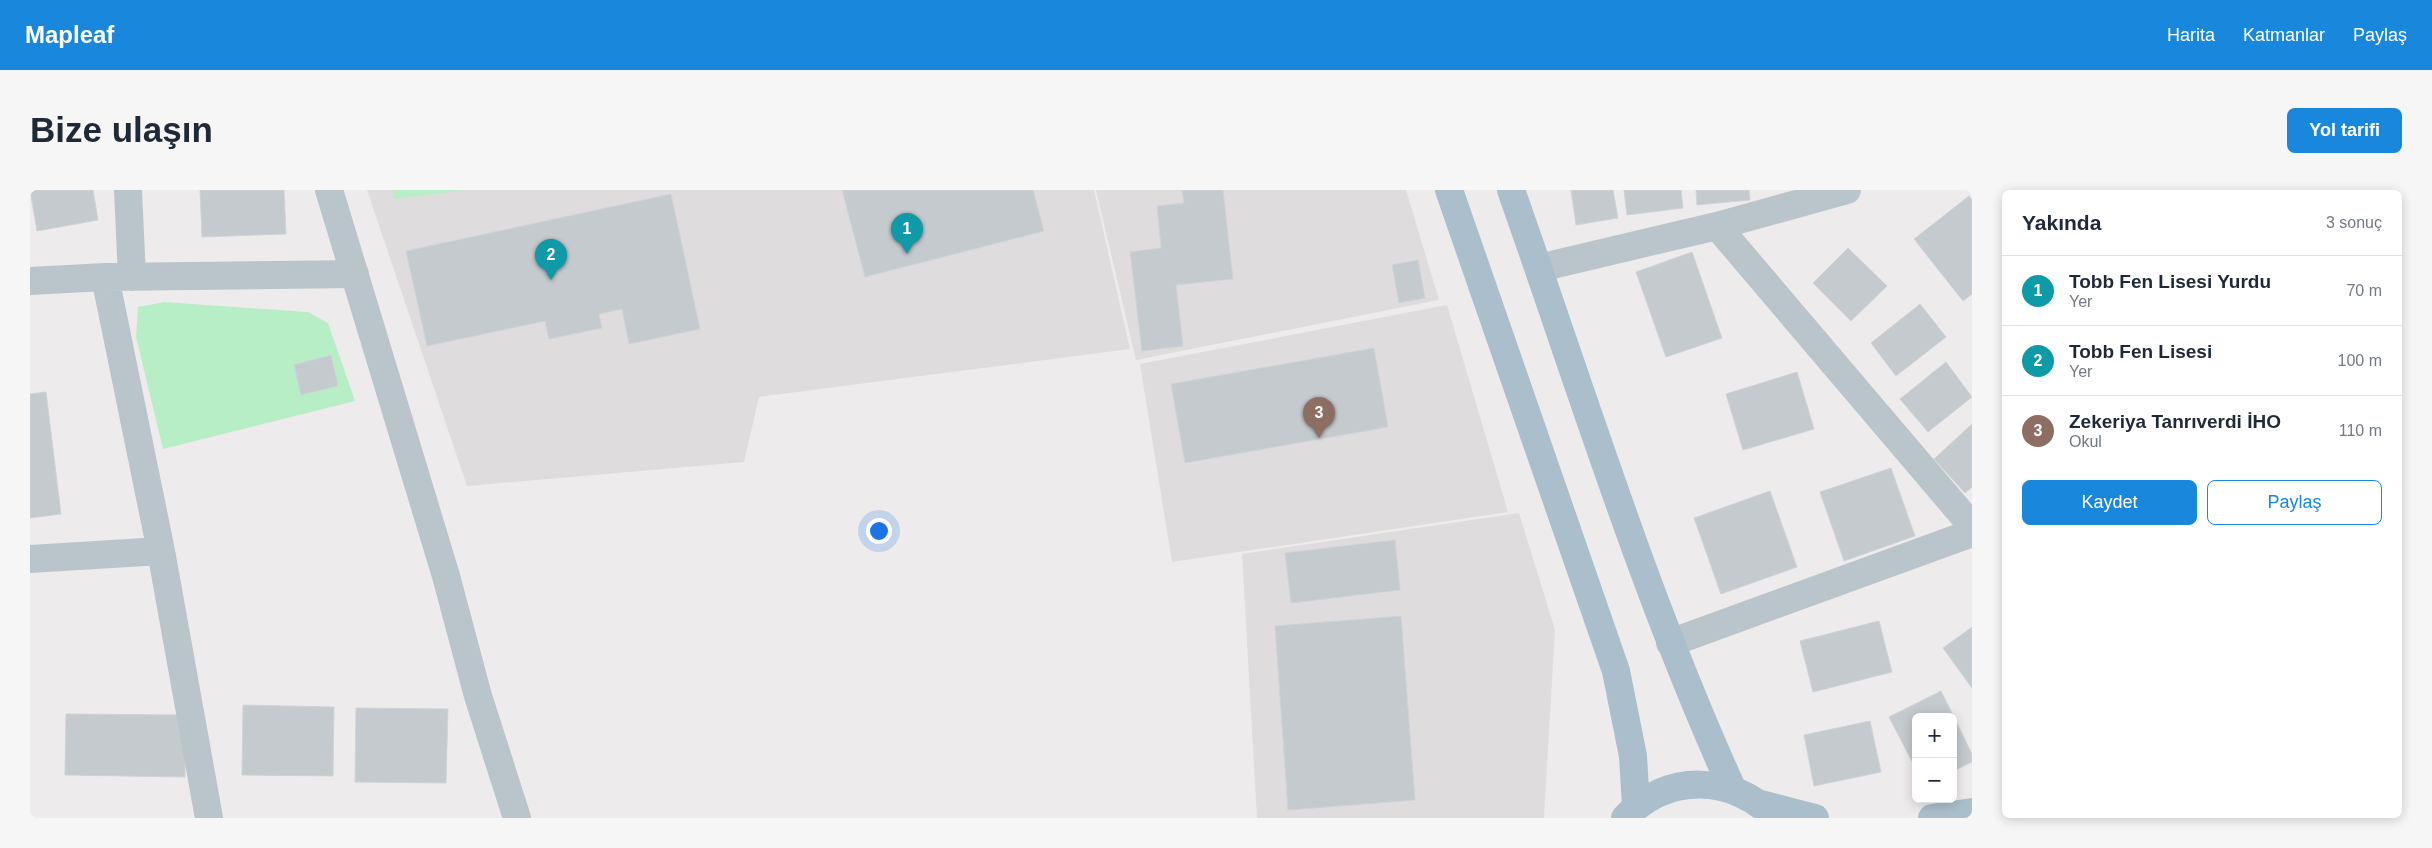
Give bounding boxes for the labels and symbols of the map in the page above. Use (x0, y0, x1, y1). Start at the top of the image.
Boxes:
pin: 1 (891, 213, 923, 254)
pin: 2 (535, 239, 567, 280)
pin: 3 (1303, 397, 1335, 438)
your location (866, 518, 892, 544)

